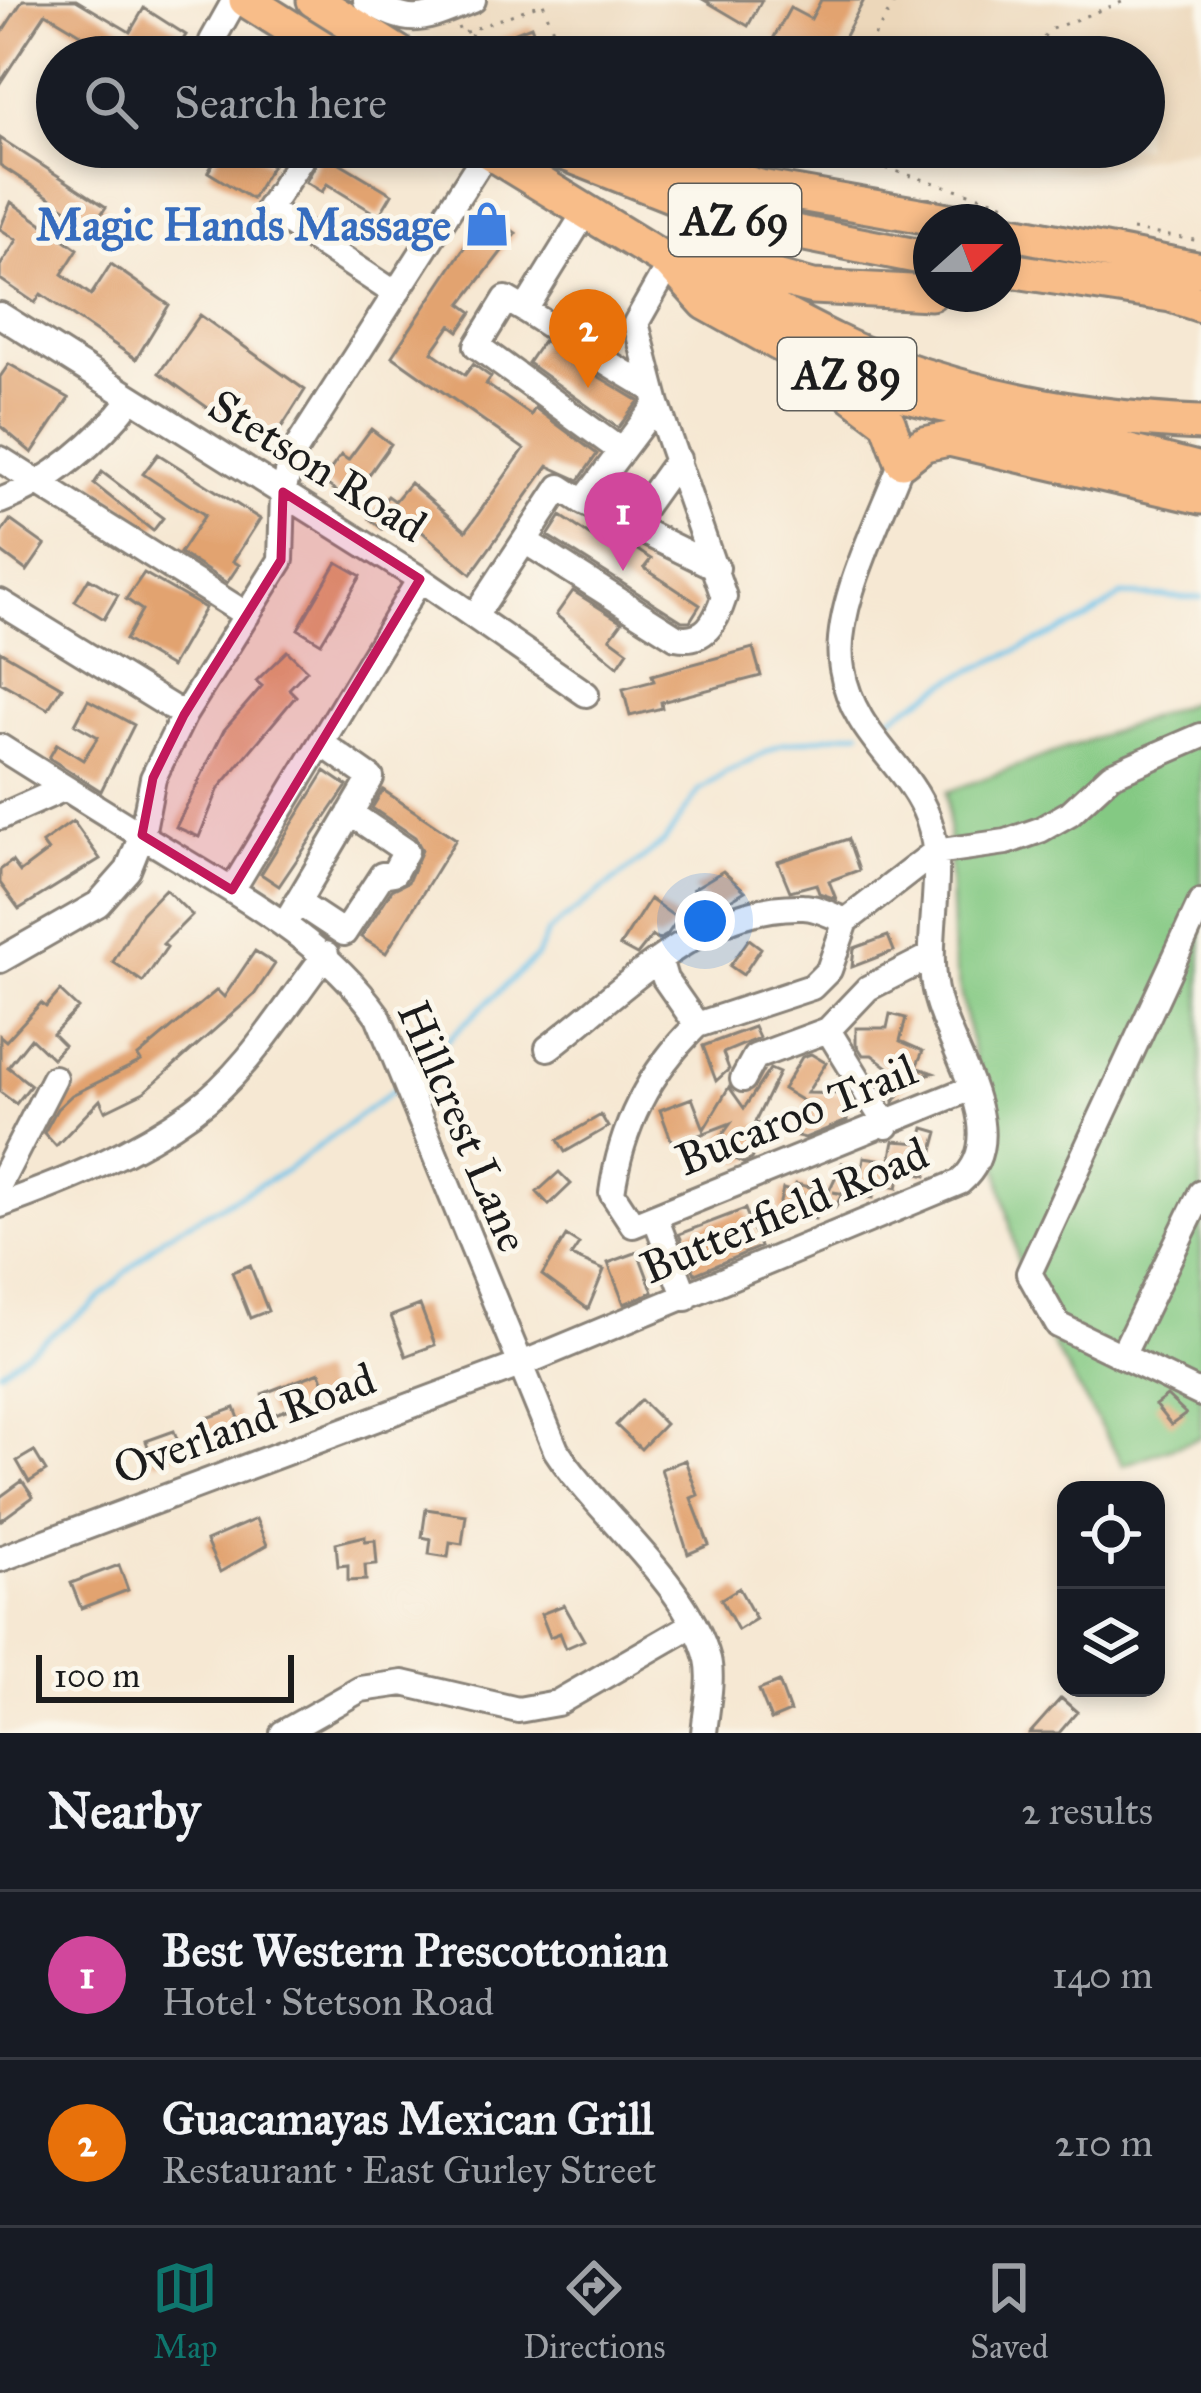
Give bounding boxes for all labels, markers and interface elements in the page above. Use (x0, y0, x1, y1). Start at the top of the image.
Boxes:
search box (36, 36, 1165, 168)
icon: search (78, 69, 144, 135)
text: Search here (174, 75, 387, 130)
road number: AZ 69 (669, 184, 801, 256)
place label: Magic Hands Massage (36, 197, 451, 252)
shop icon: Magic Hands Massage (462, 199, 512, 249)
north arrow (913, 204, 1021, 312)
pin: 2 (549, 289, 627, 388)
road number: AZ 89 (778, 338, 916, 410)
street label: Stetson Road (199, 377, 437, 554)
pin: 1 (584, 472, 662, 571)
your location (675, 891, 735, 951)
street label: Hillcrest Lane (386, 992, 541, 1260)
street label: Bucaroo Trail (668, 1041, 925, 1188)
street label: Butterfield Road (633, 1125, 936, 1296)
street label: Overland Road (106, 1351, 383, 1496)
map controls (1057, 1481, 1165, 1697)
button: locate (1057, 1481, 1165, 1589)
button: layers (1057, 1589, 1165, 1697)
scale bar (36, 1649, 294, 1702)
text: 100 m (54, 1656, 140, 1696)
text: Nearby (48, 1780, 200, 1842)
text: 2 results (1021, 1787, 1153, 1835)
text: Best Western Prescottonian (162, 1923, 668, 1978)
text: 1 (79, 1951, 95, 1999)
text: 140 m (1052, 1951, 1153, 1999)
text: Hotel · Stetson Road (162, 1978, 494, 2026)
text: Guacamayas Mexican Grill (162, 2091, 653, 2146)
text: 2 (77, 2119, 97, 2167)
text: 210 m (1055, 2119, 1153, 2167)
text: Restaurant · East Gurley Street (162, 2146, 656, 2194)
tab: Map (152, 2255, 218, 2367)
tab: Directions (523, 2255, 665, 2367)
tab: Saved (970, 2255, 1049, 2367)

